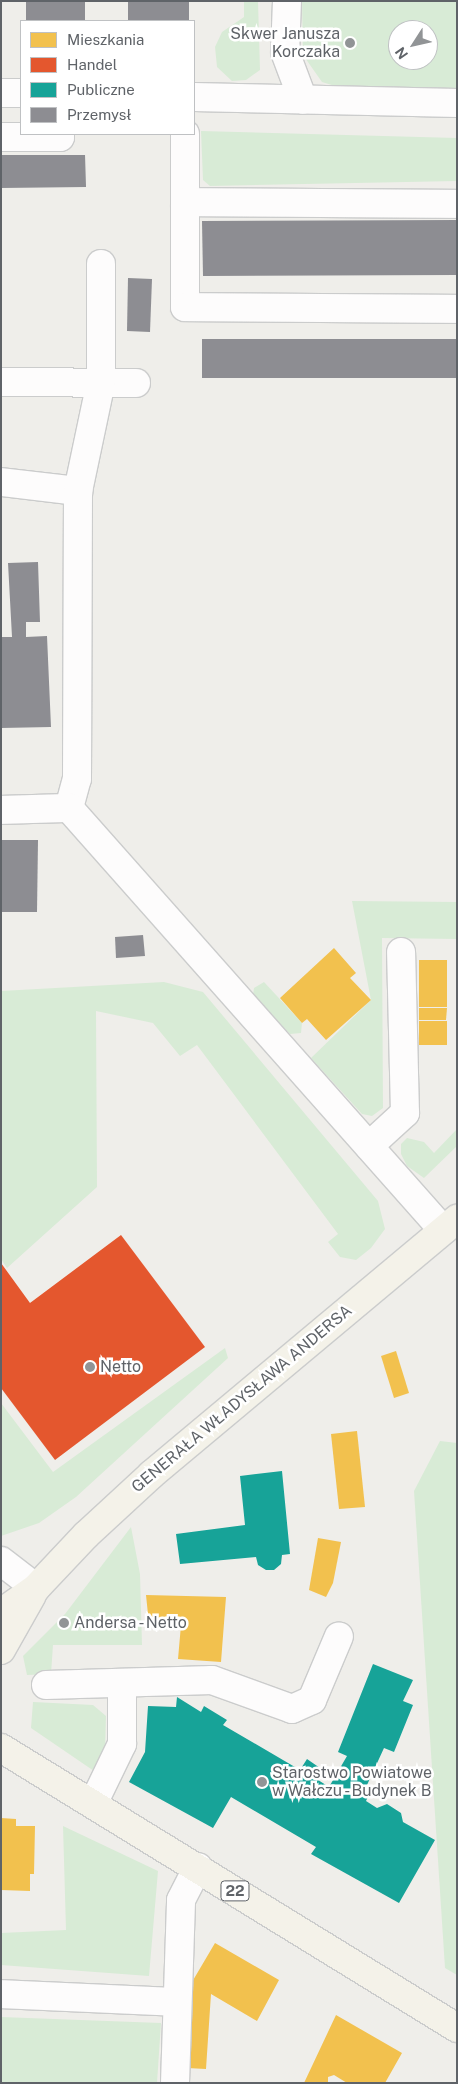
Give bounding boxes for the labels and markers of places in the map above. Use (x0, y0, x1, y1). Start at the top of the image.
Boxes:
place label: Skwer Janusza Korczaka (230, 24, 340, 62)
marker: Skwer Janusza Korczaka (344, 37, 356, 49)
place label: Netto (100, 1357, 141, 1377)
marker: Netto (84, 1361, 96, 1373)
place label: Andersa - Netto (74, 1613, 191, 1633)
marker: Andersa - Netto (58, 1617, 70, 1629)
place label: Starostwo Powiatowe w Wałczu - Budynek B (272, 1763, 436, 1801)
marker: Starostwo Powiatowe w Wałczu - Budynek B (256, 1776, 268, 1788)

